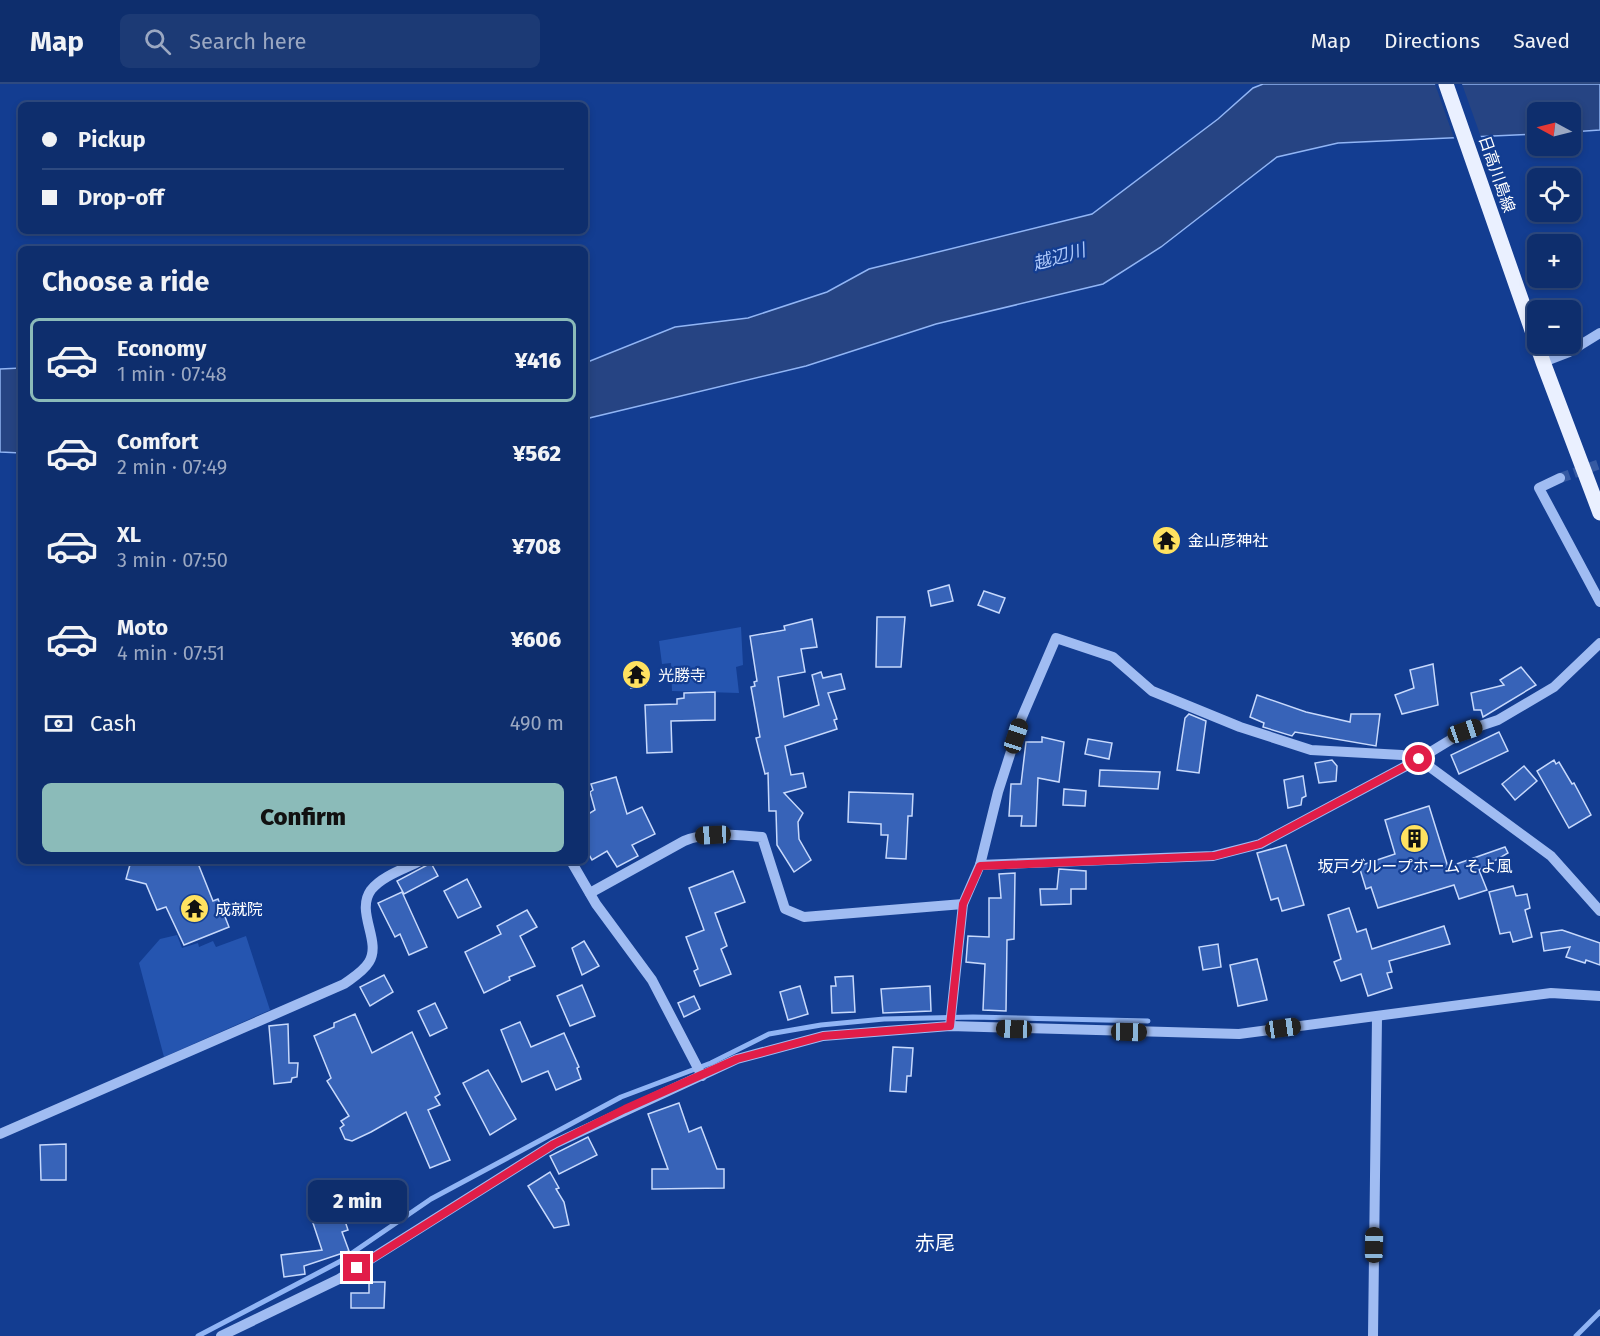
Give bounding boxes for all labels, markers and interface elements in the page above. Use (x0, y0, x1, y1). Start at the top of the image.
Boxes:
search box (120, 14, 540, 68)
text: Map (30, 25, 84, 58)
icon: search (141, 25, 174, 58)
text: Search here (189, 28, 307, 55)
text: Map (1311, 28, 1351, 54)
text: Directions (1384, 28, 1480, 54)
text: Saved (1513, 28, 1570, 54)
north arrow (1527, 102, 1581, 156)
map controls (1527, 102, 1581, 354)
text: Pickup (78, 126, 146, 153)
street label: 日高川島線 (1475, 133, 1519, 215)
button: locate (1527, 168, 1581, 222)
text: Drop-off (78, 184, 164, 211)
button: + (1527, 234, 1581, 288)
water label: 越辺川 (1030, 238, 1090, 275)
text: Choose a ride (42, 266, 209, 298)
button: − (1527, 300, 1581, 354)
icon: car (45, 333, 99, 387)
text: Economy (117, 335, 206, 362)
text: ¥416 (515, 347, 561, 374)
text: 1 min · 07:48 (117, 362, 227, 386)
icon: car (45, 426, 99, 480)
text: Comfort (117, 428, 198, 455)
text: ¥562 (513, 440, 561, 467)
text: 2 min · 07:49 (117, 455, 227, 479)
icon: car (45, 519, 99, 573)
text: XL (117, 521, 141, 548)
temple icon: 金山彦神社 (1151, 524, 1183, 556)
place label: 金山彦神社 (1188, 531, 1268, 550)
text: ¥708 (512, 533, 561, 560)
text: 3 min · 07:50 (117, 548, 228, 572)
icon: car (45, 612, 99, 666)
text: Moto (117, 614, 168, 641)
text: ¥606 (511, 626, 561, 653)
text: 4 min · 07:51 (117, 641, 225, 665)
temple icon: 光勝寺 (621, 659, 653, 691)
place label: 光勝寺 (658, 666, 706, 685)
icon: cash (42, 707, 75, 740)
text: Cash (90, 710, 137, 737)
text: 490 m (510, 711, 564, 735)
car (1002, 716, 1030, 756)
car (1445, 717, 1485, 745)
route start (1405, 745, 1432, 772)
button: Confirm (42, 783, 564, 852)
building icon: 坂戸グループホーム そよ風 (1399, 822, 1431, 854)
car (695, 825, 731, 845)
place label: 坂戸グループホーム そよ風 (1318, 857, 1512, 876)
temple icon: 成就院 (178, 893, 210, 925)
place label: 成就院 (215, 900, 263, 919)
car (1264, 1017, 1302, 1039)
car (996, 1019, 1032, 1039)
car (1111, 1023, 1147, 1041)
callout: 2 min (308, 1181, 406, 1223)
text: 2 min (333, 1189, 382, 1213)
car (1365, 1227, 1383, 1263)
district label: 赤尾 (915, 1231, 955, 1255)
route end (343, 1254, 370, 1281)

